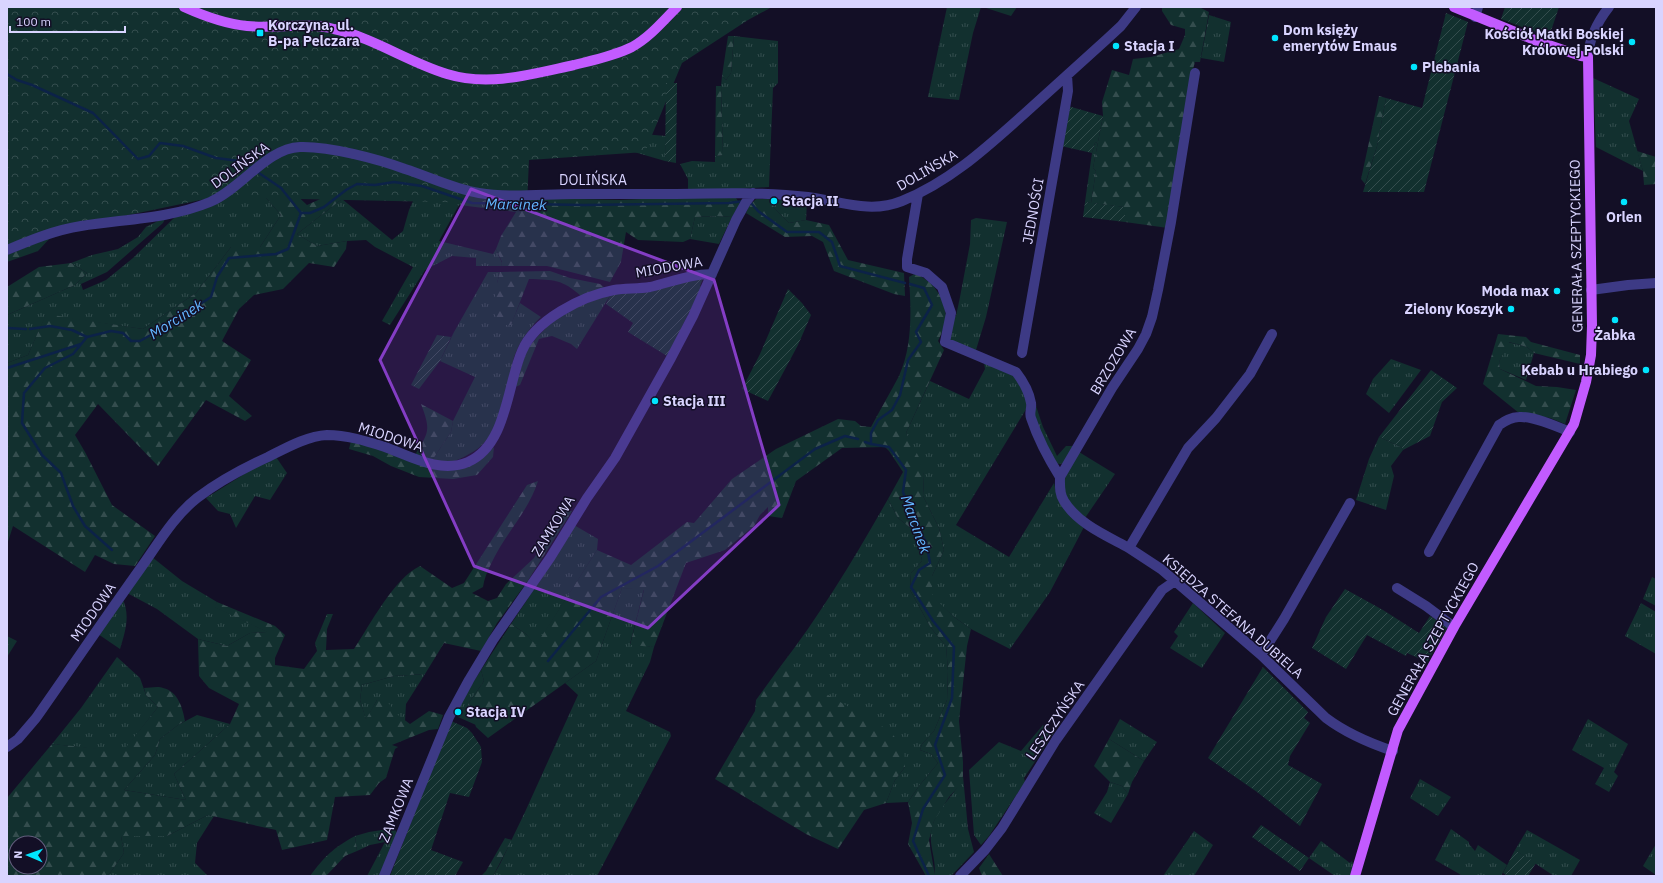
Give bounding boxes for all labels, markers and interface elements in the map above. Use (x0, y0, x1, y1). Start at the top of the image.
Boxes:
scale bar (10, 8, 125, 34)
text: 100 m (16, 14, 51, 29)
place label: Korczyna, ul. B-pa Pelczara (268, 16, 360, 50)
place label: Dom księży emerytów Emaus (1283, 21, 1397, 55)
place label: Kościół Matki Boskiej Królowej Polski (1484, 25, 1624, 59)
marker: Korczyna, ul. B-pa Pelczara (255, 28, 265, 38)
marker: Dom księży emerytów Emaus (1270, 33, 1280, 43)
place label: Stacja I (1124, 37, 1175, 55)
marker: Kościół Matki Boskiej Królowej Polski (1627, 37, 1637, 47)
marker: Stacja I (1111, 41, 1121, 51)
place label: Plebania (1422, 58, 1480, 76)
marker: Plebania (1409, 62, 1419, 72)
street label: DOLIŃSKA (207, 137, 273, 192)
street label: DOLIŃSKA (893, 144, 961, 195)
street label: GENERAŁA SZEPTYCKIEGO (1565, 159, 1587, 333)
street label: DOLIŃSKA (559, 170, 627, 189)
street label: JEDNOŚCI (1017, 176, 1048, 246)
place label: Stacja II (782, 192, 839, 210)
water label: Marcinek (485, 194, 547, 214)
marker: Stacja II (769, 196, 779, 206)
marker: Orlen (1619, 197, 1629, 207)
place label: Orlen (1606, 208, 1642, 226)
street label: MIODOWA (634, 252, 704, 282)
place label: Moda max (1482, 282, 1549, 300)
marker: Moda max (1552, 286, 1562, 296)
water label: Morcinek (145, 295, 207, 343)
place label: Zielony Koszyk (1404, 300, 1504, 318)
marker: Zielony Koszyk (1506, 304, 1516, 314)
marker: Żabka (1610, 315, 1620, 325)
street label: BRZOZOWA (1086, 324, 1140, 398)
place label: Żabka (1594, 326, 1636, 344)
place label: Kebab u Hrabiego (1521, 361, 1638, 379)
marker: Kebab u Hrabiego (1641, 365, 1651, 375)
place label: Stacja III (663, 392, 726, 410)
marker: Stacja III (650, 396, 660, 406)
street label: MIODOWA (356, 418, 426, 456)
street label: ZAMKOWA (527, 492, 579, 560)
water label: Marcinek (897, 492, 935, 556)
street label: KSIĘDZA STEFANA DUBIELA (1159, 550, 1307, 682)
street label: GENERAŁA SZEPTYCKIEGO (1383, 559, 1483, 719)
street label: MIODOWA (66, 579, 120, 645)
street label: LESZCZYŃSKA (1021, 676, 1088, 763)
place label: Stacja IV (466, 703, 526, 721)
marker: Stacja IV (453, 707, 463, 717)
street label: ZAMKOWA (375, 775, 417, 845)
north arrow (8, 835, 48, 875)
text: N (11, 850, 25, 859)

